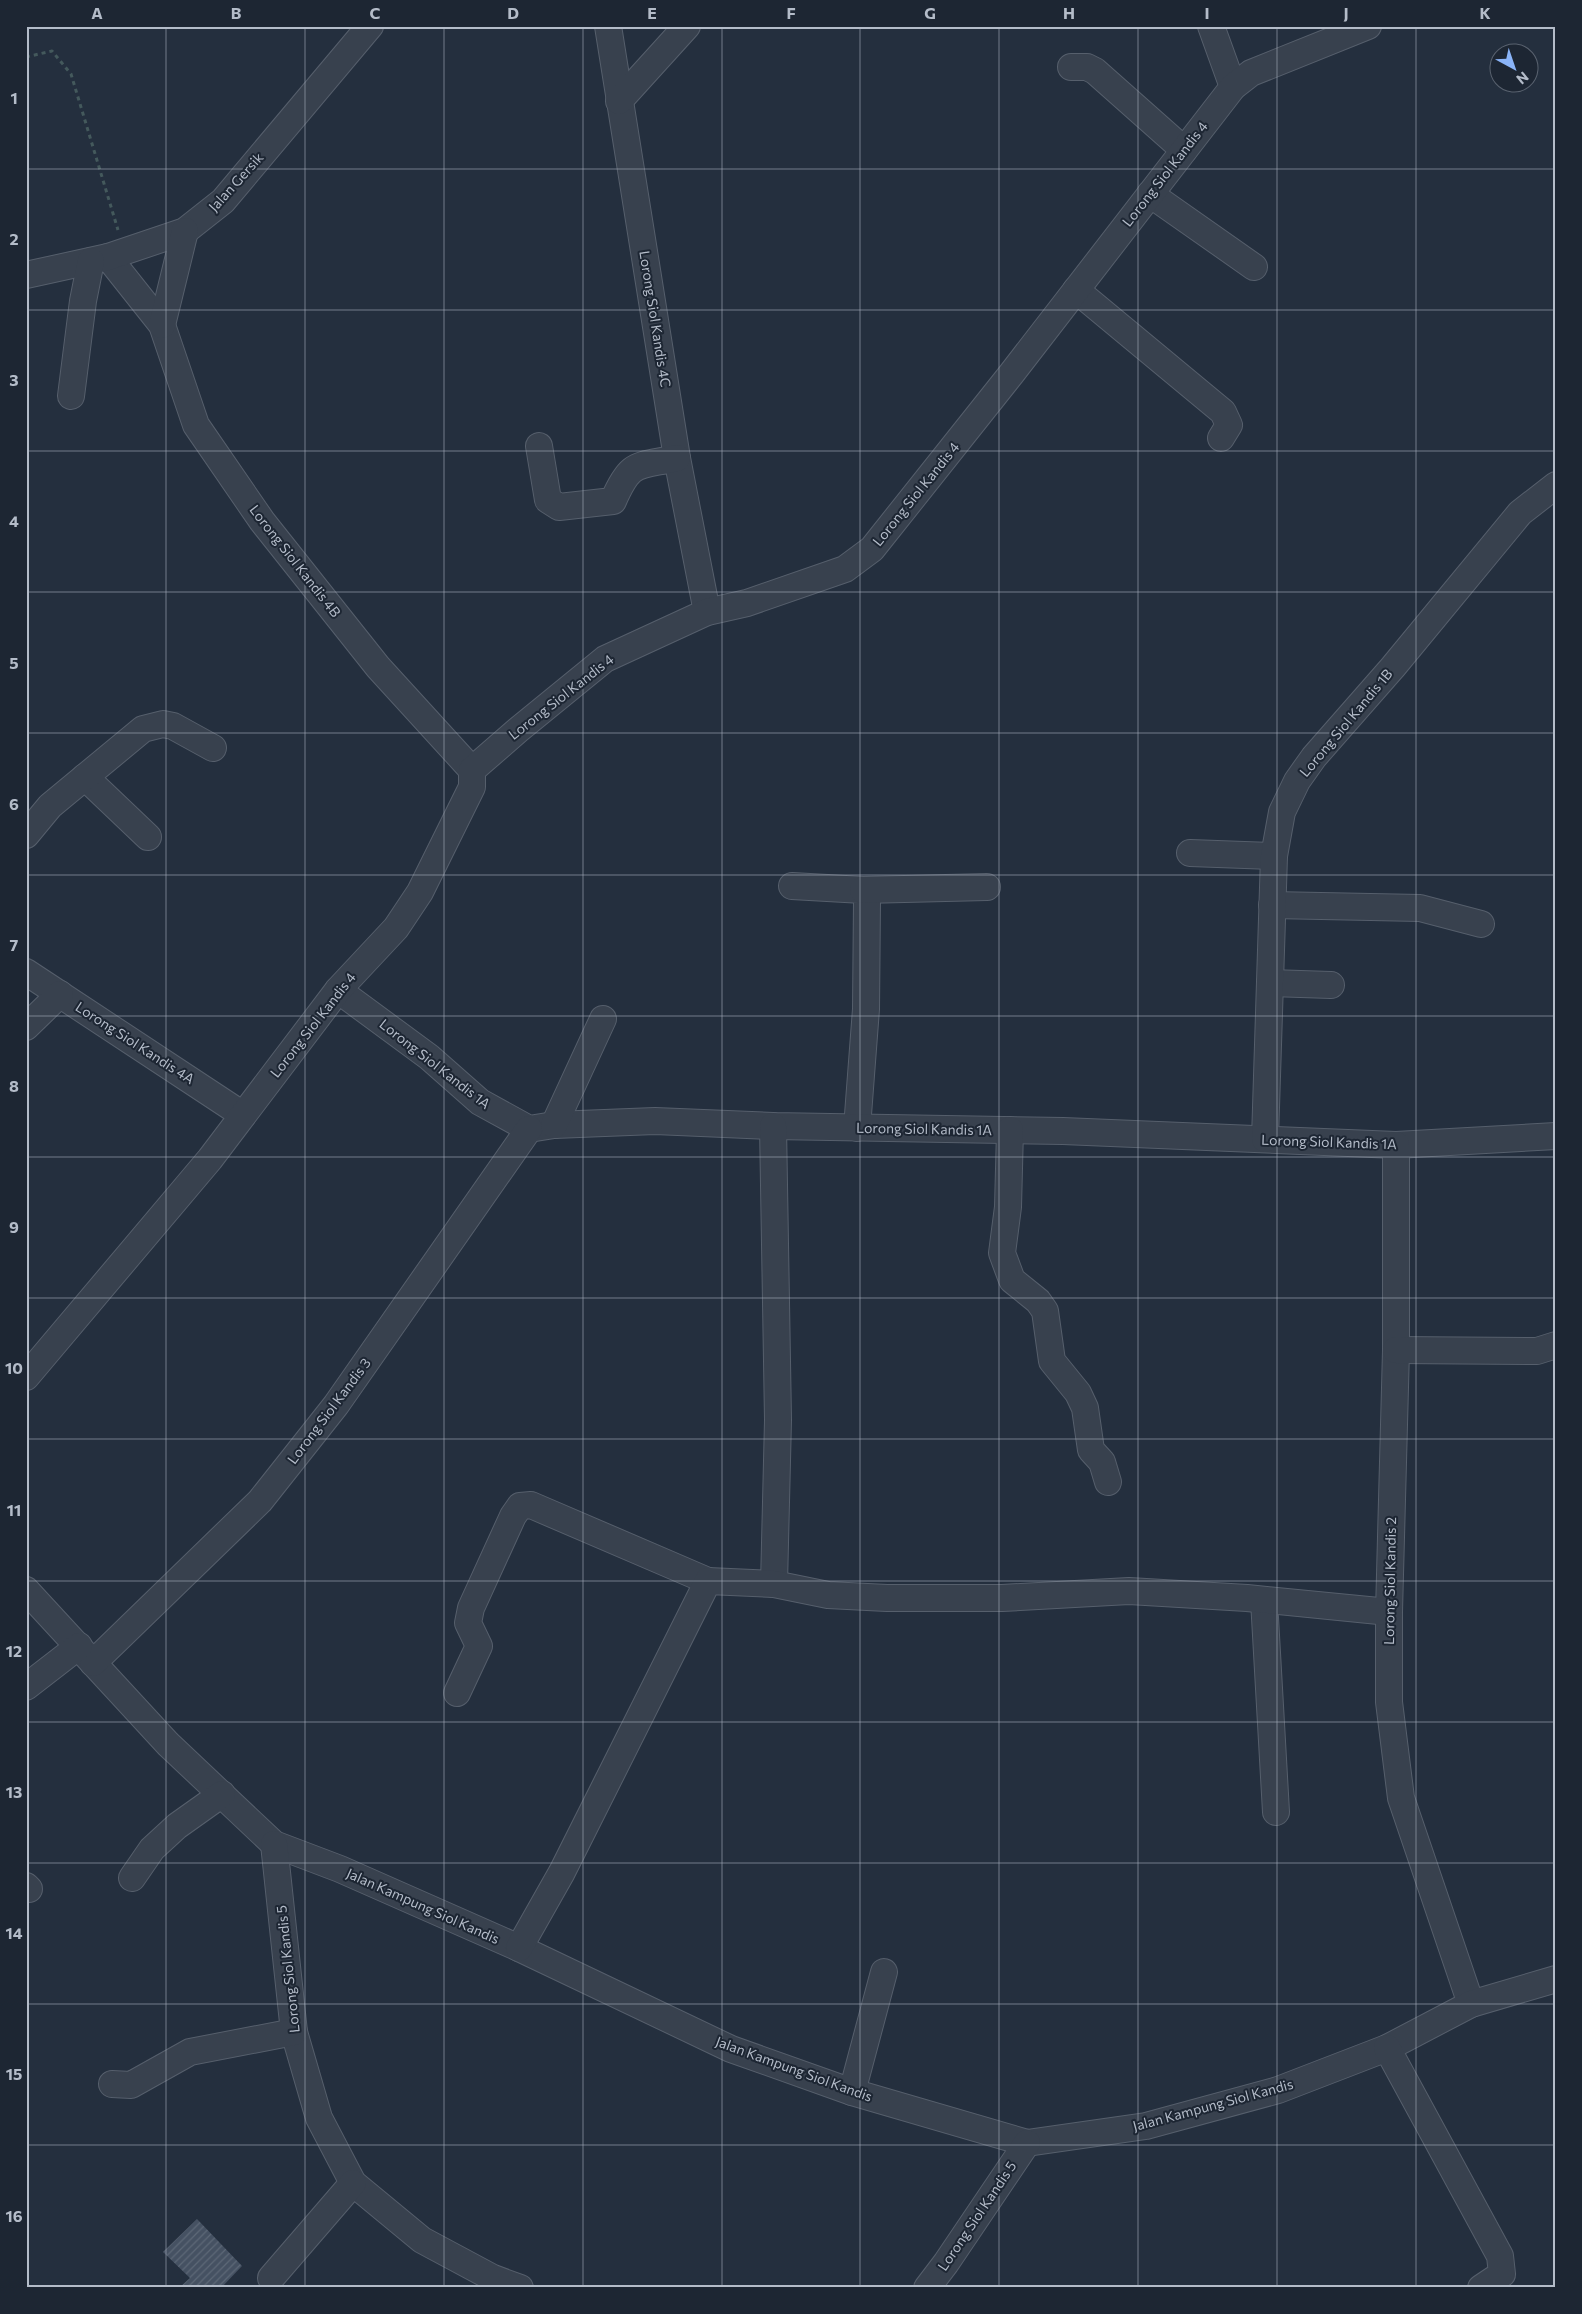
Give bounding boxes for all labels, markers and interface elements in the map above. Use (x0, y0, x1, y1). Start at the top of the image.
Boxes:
text: A (91, 3, 103, 22)
text: B (231, 3, 242, 22)
text: C (370, 3, 381, 22)
text: D (507, 3, 519, 22)
text: E (647, 3, 657, 22)
text: F (786, 3, 796, 22)
text: G (924, 3, 936, 22)
text: H (1063, 3, 1075, 22)
text: I (1204, 3, 1210, 22)
text: J (1343, 3, 1349, 22)
text: K (1479, 3, 1491, 22)
north arrow (1490, 42, 1540, 92)
text: N (1513, 68, 1532, 88)
text: 1 (10, 88, 18, 107)
street label: Lorong Siol Kandis 4 (1118, 117, 1211, 230)
street label: Jalan Gersik (205, 148, 267, 215)
text: 2 (9, 229, 19, 248)
street label: Lorong Siol Kandis 4C (636, 249, 675, 389)
text: 3 (9, 370, 19, 389)
street label: Lorong Siol Kandis 4 (869, 438, 963, 549)
street label: Lorong Siol Kandis 4B (246, 501, 344, 620)
text: 4 (9, 511, 19, 530)
street label: Lorong Siol Kandis 4 (505, 650, 617, 743)
text: 5 (9, 653, 19, 672)
street label: Lorong Siol Kandis 1B (1296, 665, 1396, 780)
text: 6 (9, 794, 19, 813)
text: 7 (10, 935, 19, 954)
street label: Lorong Siol Kandis 4 (266, 968, 359, 1081)
street label: Lorong Siol Kandis 4A (73, 998, 198, 1088)
street label: Lorong Siol Kandis 1A (377, 1015, 494, 1112)
text: 8 (9, 1076, 19, 1095)
street label: Lorong Siol Kandis 1A (856, 1119, 992, 1138)
street label: Lorong Siol Kandis 1A (1261, 1131, 1398, 1152)
text: 9 (9, 1217, 19, 1236)
street label: Lorong Siol Kandis 3 (283, 1354, 374, 1467)
text: 10 (5, 1358, 23, 1377)
text: 11 (7, 1500, 21, 1519)
street label: Lorong Siol Kandis 2 (1380, 1517, 1399, 1645)
text: 12 (6, 1641, 22, 1660)
text: 13 (6, 1782, 22, 1801)
street label: Jalan Kampung Siol Kandis (344, 1864, 502, 1947)
street label: Lorong Siol Kandis 5 (272, 1904, 303, 2034)
text: 14 (5, 1923, 23, 1942)
street label: Jalan Kampung Siol Kandis (713, 2032, 875, 2105)
text: 15 (6, 2064, 22, 2083)
street label: Jalan Kampung Siol Kandis (1131, 2075, 1295, 2134)
street label: Lorong Siol Kandis 5 (934, 2158, 1020, 2274)
text: 16 (5, 2206, 23, 2225)

